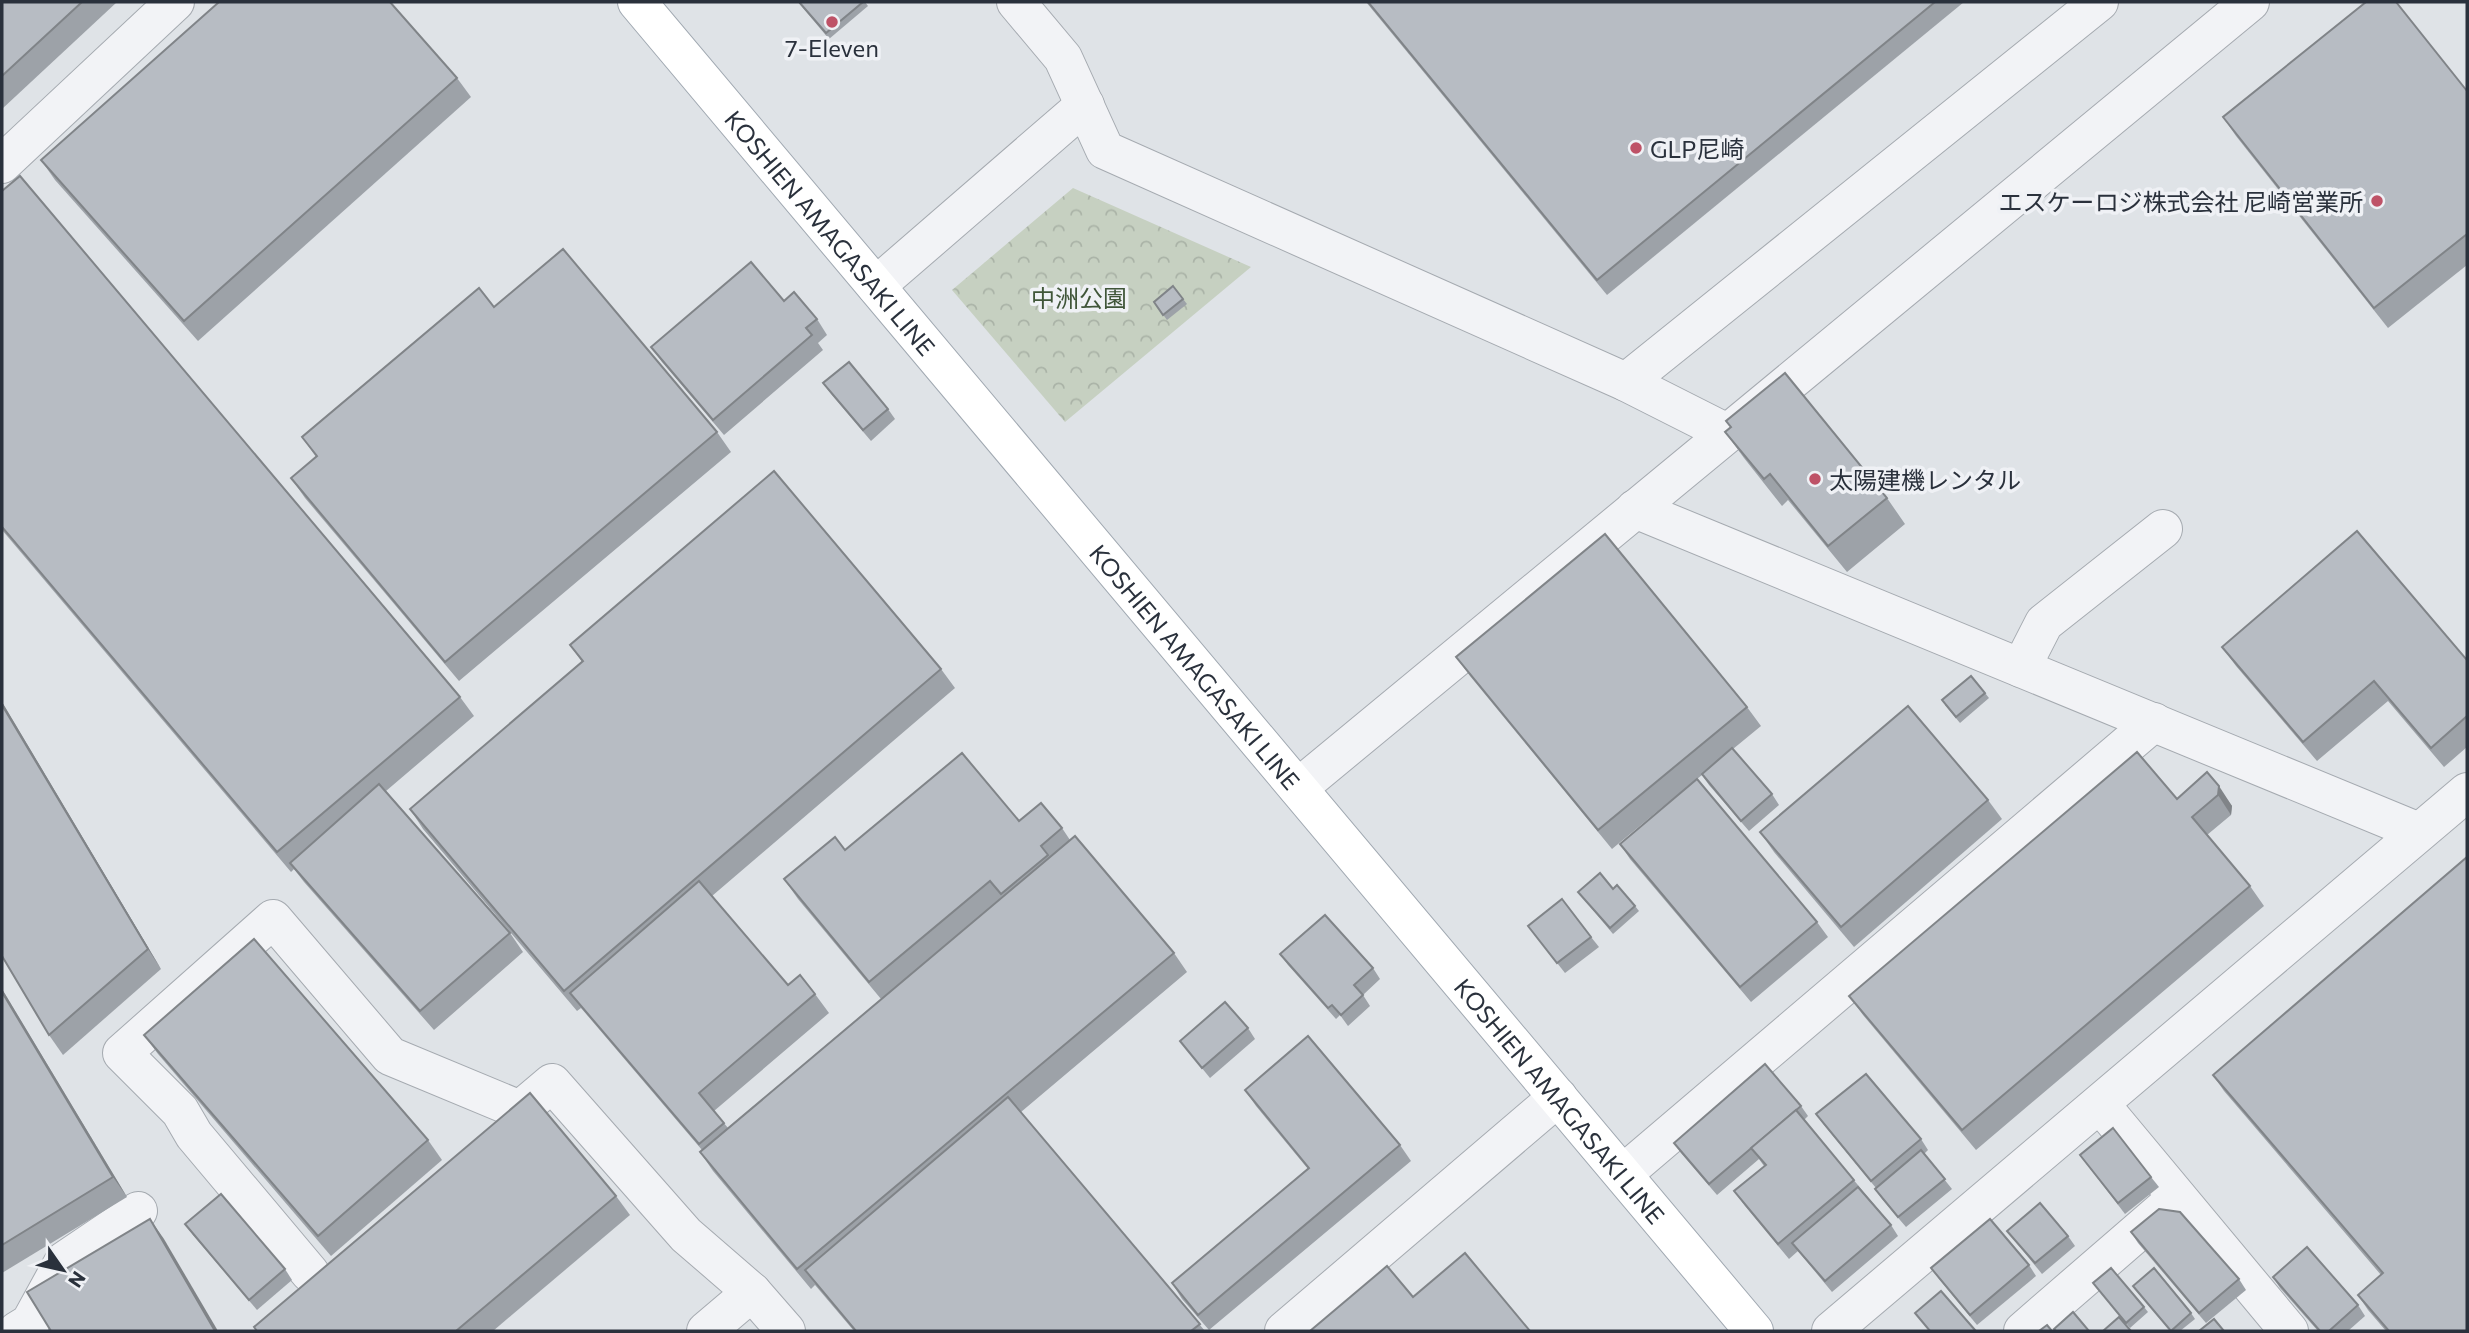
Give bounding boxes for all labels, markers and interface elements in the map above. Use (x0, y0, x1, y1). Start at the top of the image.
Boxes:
marker: 7-Eleven (824, 14, 840, 30)
place label: 7-Eleven (785, 33, 879, 62)
street label: KOSHIEN AMAGASAKI LINE (719, 104, 942, 361)
place label: GLP尼崎 (1650, 134, 1744, 163)
marker: GLP尼崎 (1628, 140, 1644, 156)
place label: エスケーロジ株式会社 尼崎営業所 (1998, 187, 2363, 216)
marker: エスケーロジ株式会社 尼崎営業所 (2369, 193, 2385, 209)
park label: 中洲公園 (1031, 283, 1127, 312)
place label: 太陽建機レンタル (1829, 465, 2021, 494)
marker: 太陽建機レンタル (1807, 471, 1823, 487)
street label: KOSHIEN AMAGASAKI LINE (1084, 538, 1307, 795)
street label: KOSHIEN AMAGASAKI LINE (1449, 972, 1671, 1229)
north arrow (28, 1235, 98, 1305)
text: N (64, 1267, 91, 1292)

